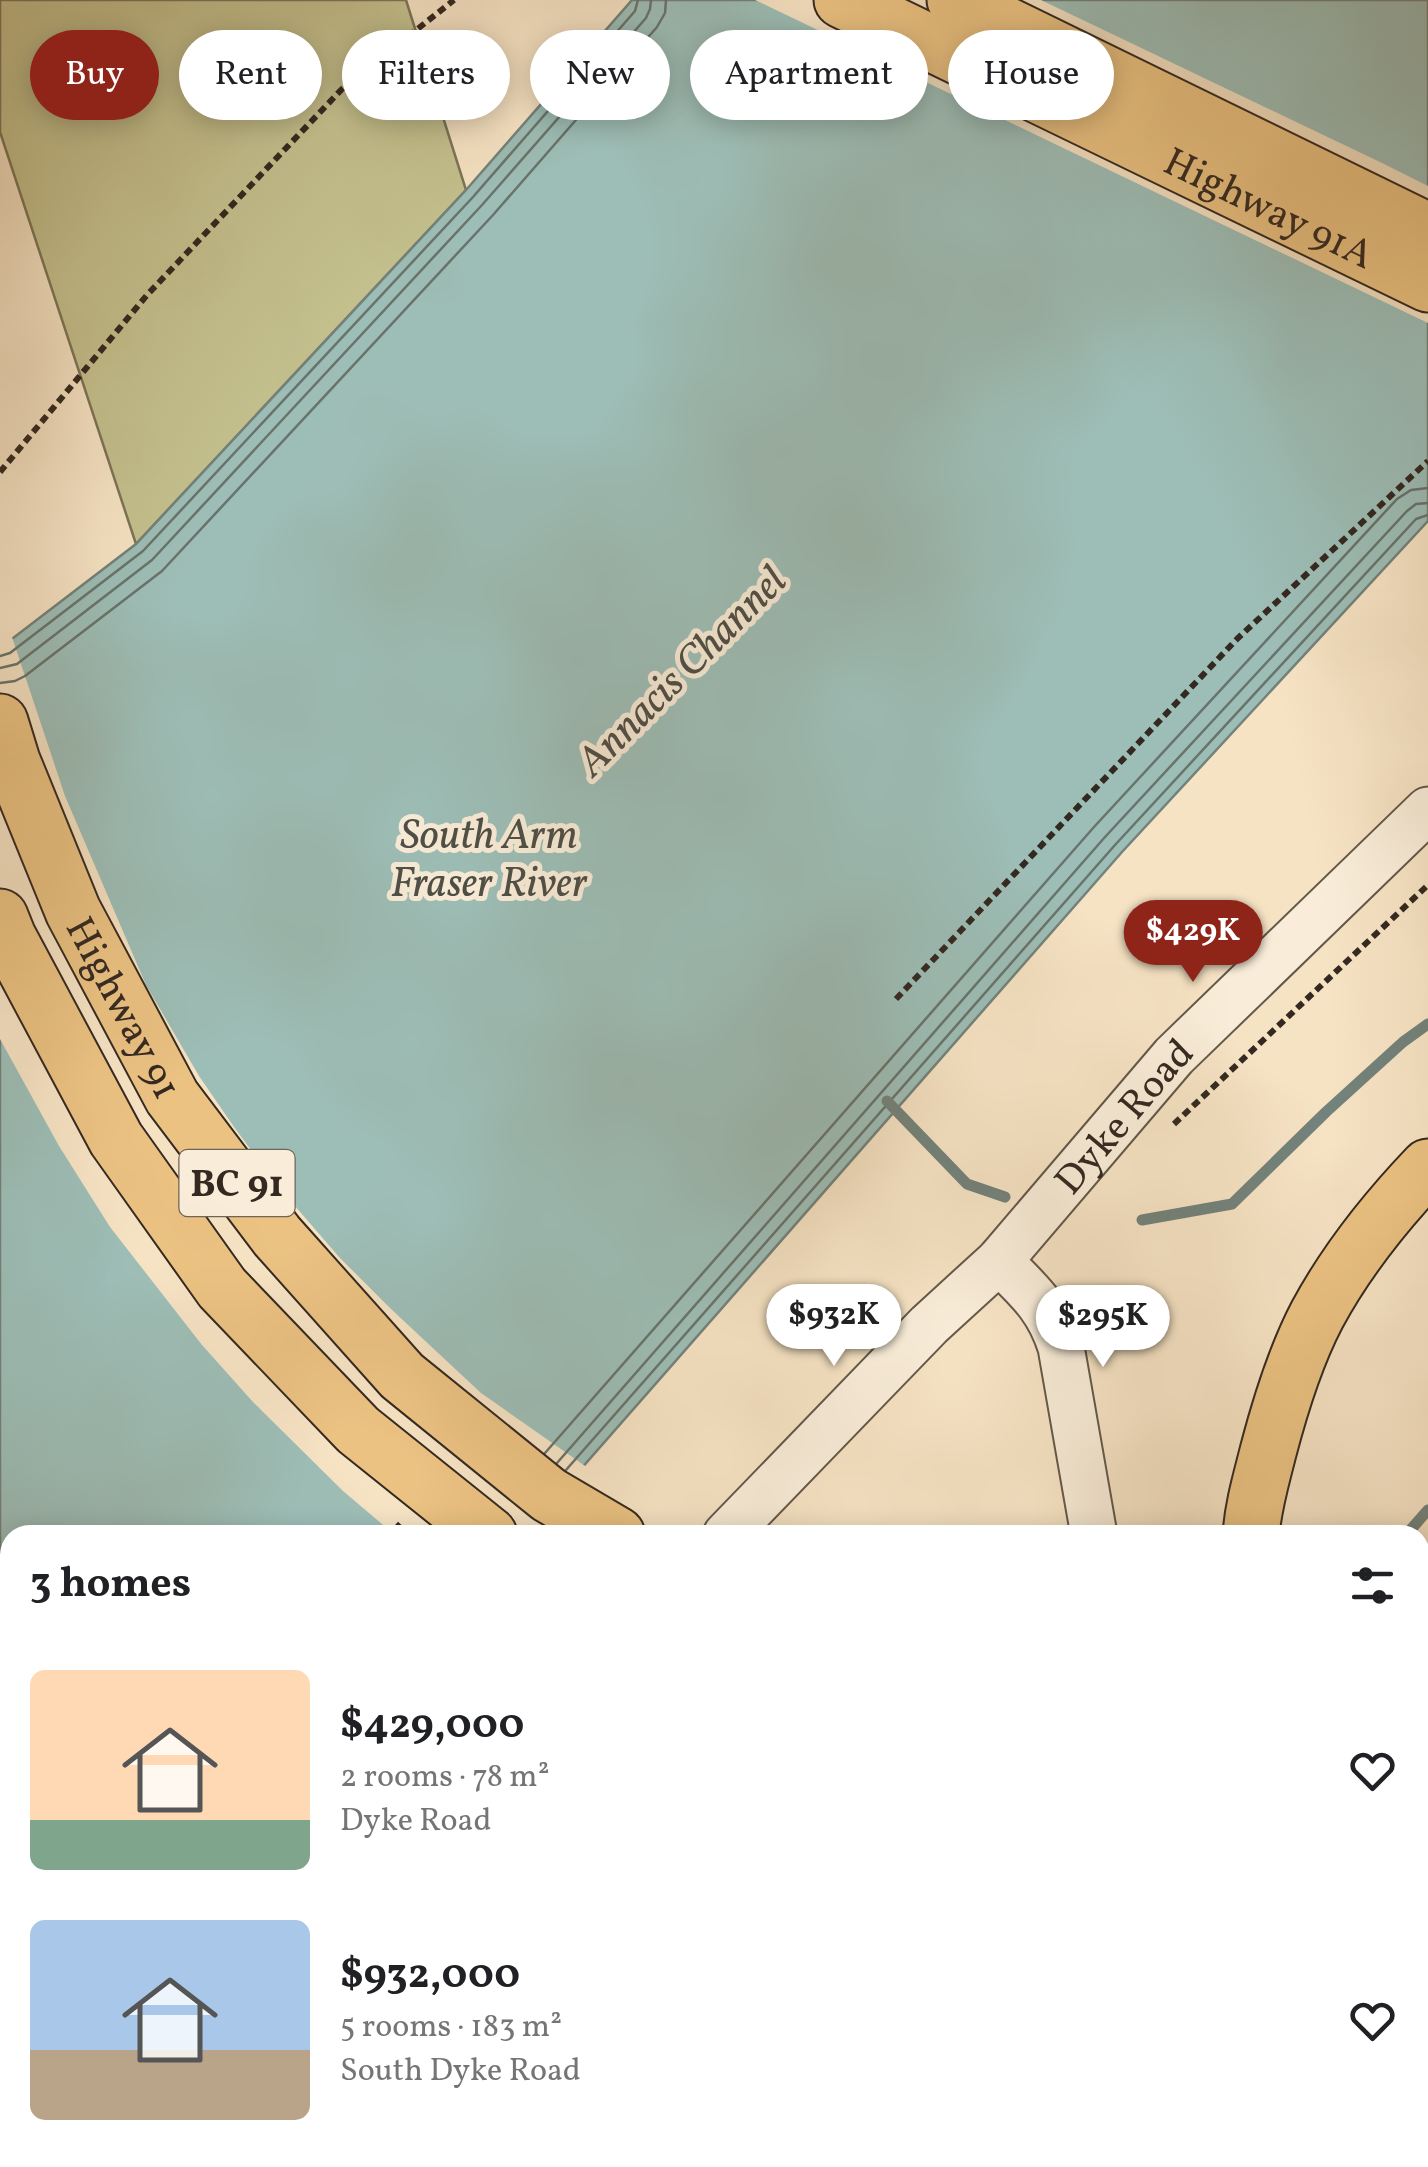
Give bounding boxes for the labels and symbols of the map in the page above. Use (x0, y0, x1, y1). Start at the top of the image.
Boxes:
street label: Highway 91A (1153, 136, 1382, 286)
water label: Annacis Channel (563, 555, 802, 793)
water label: South Arm Fraser River (391, 808, 588, 915)
pin: $429K (1123, 900, 1263, 985)
street label: Highway 91 (49, 908, 192, 1110)
street label: Dyke Road (1043, 1027, 1208, 1208)
road number: BC 91 (180, 1150, 294, 1216)
pin: $932K (764, 1284, 904, 1369)
pin: $295K (1033, 1285, 1173, 1370)

